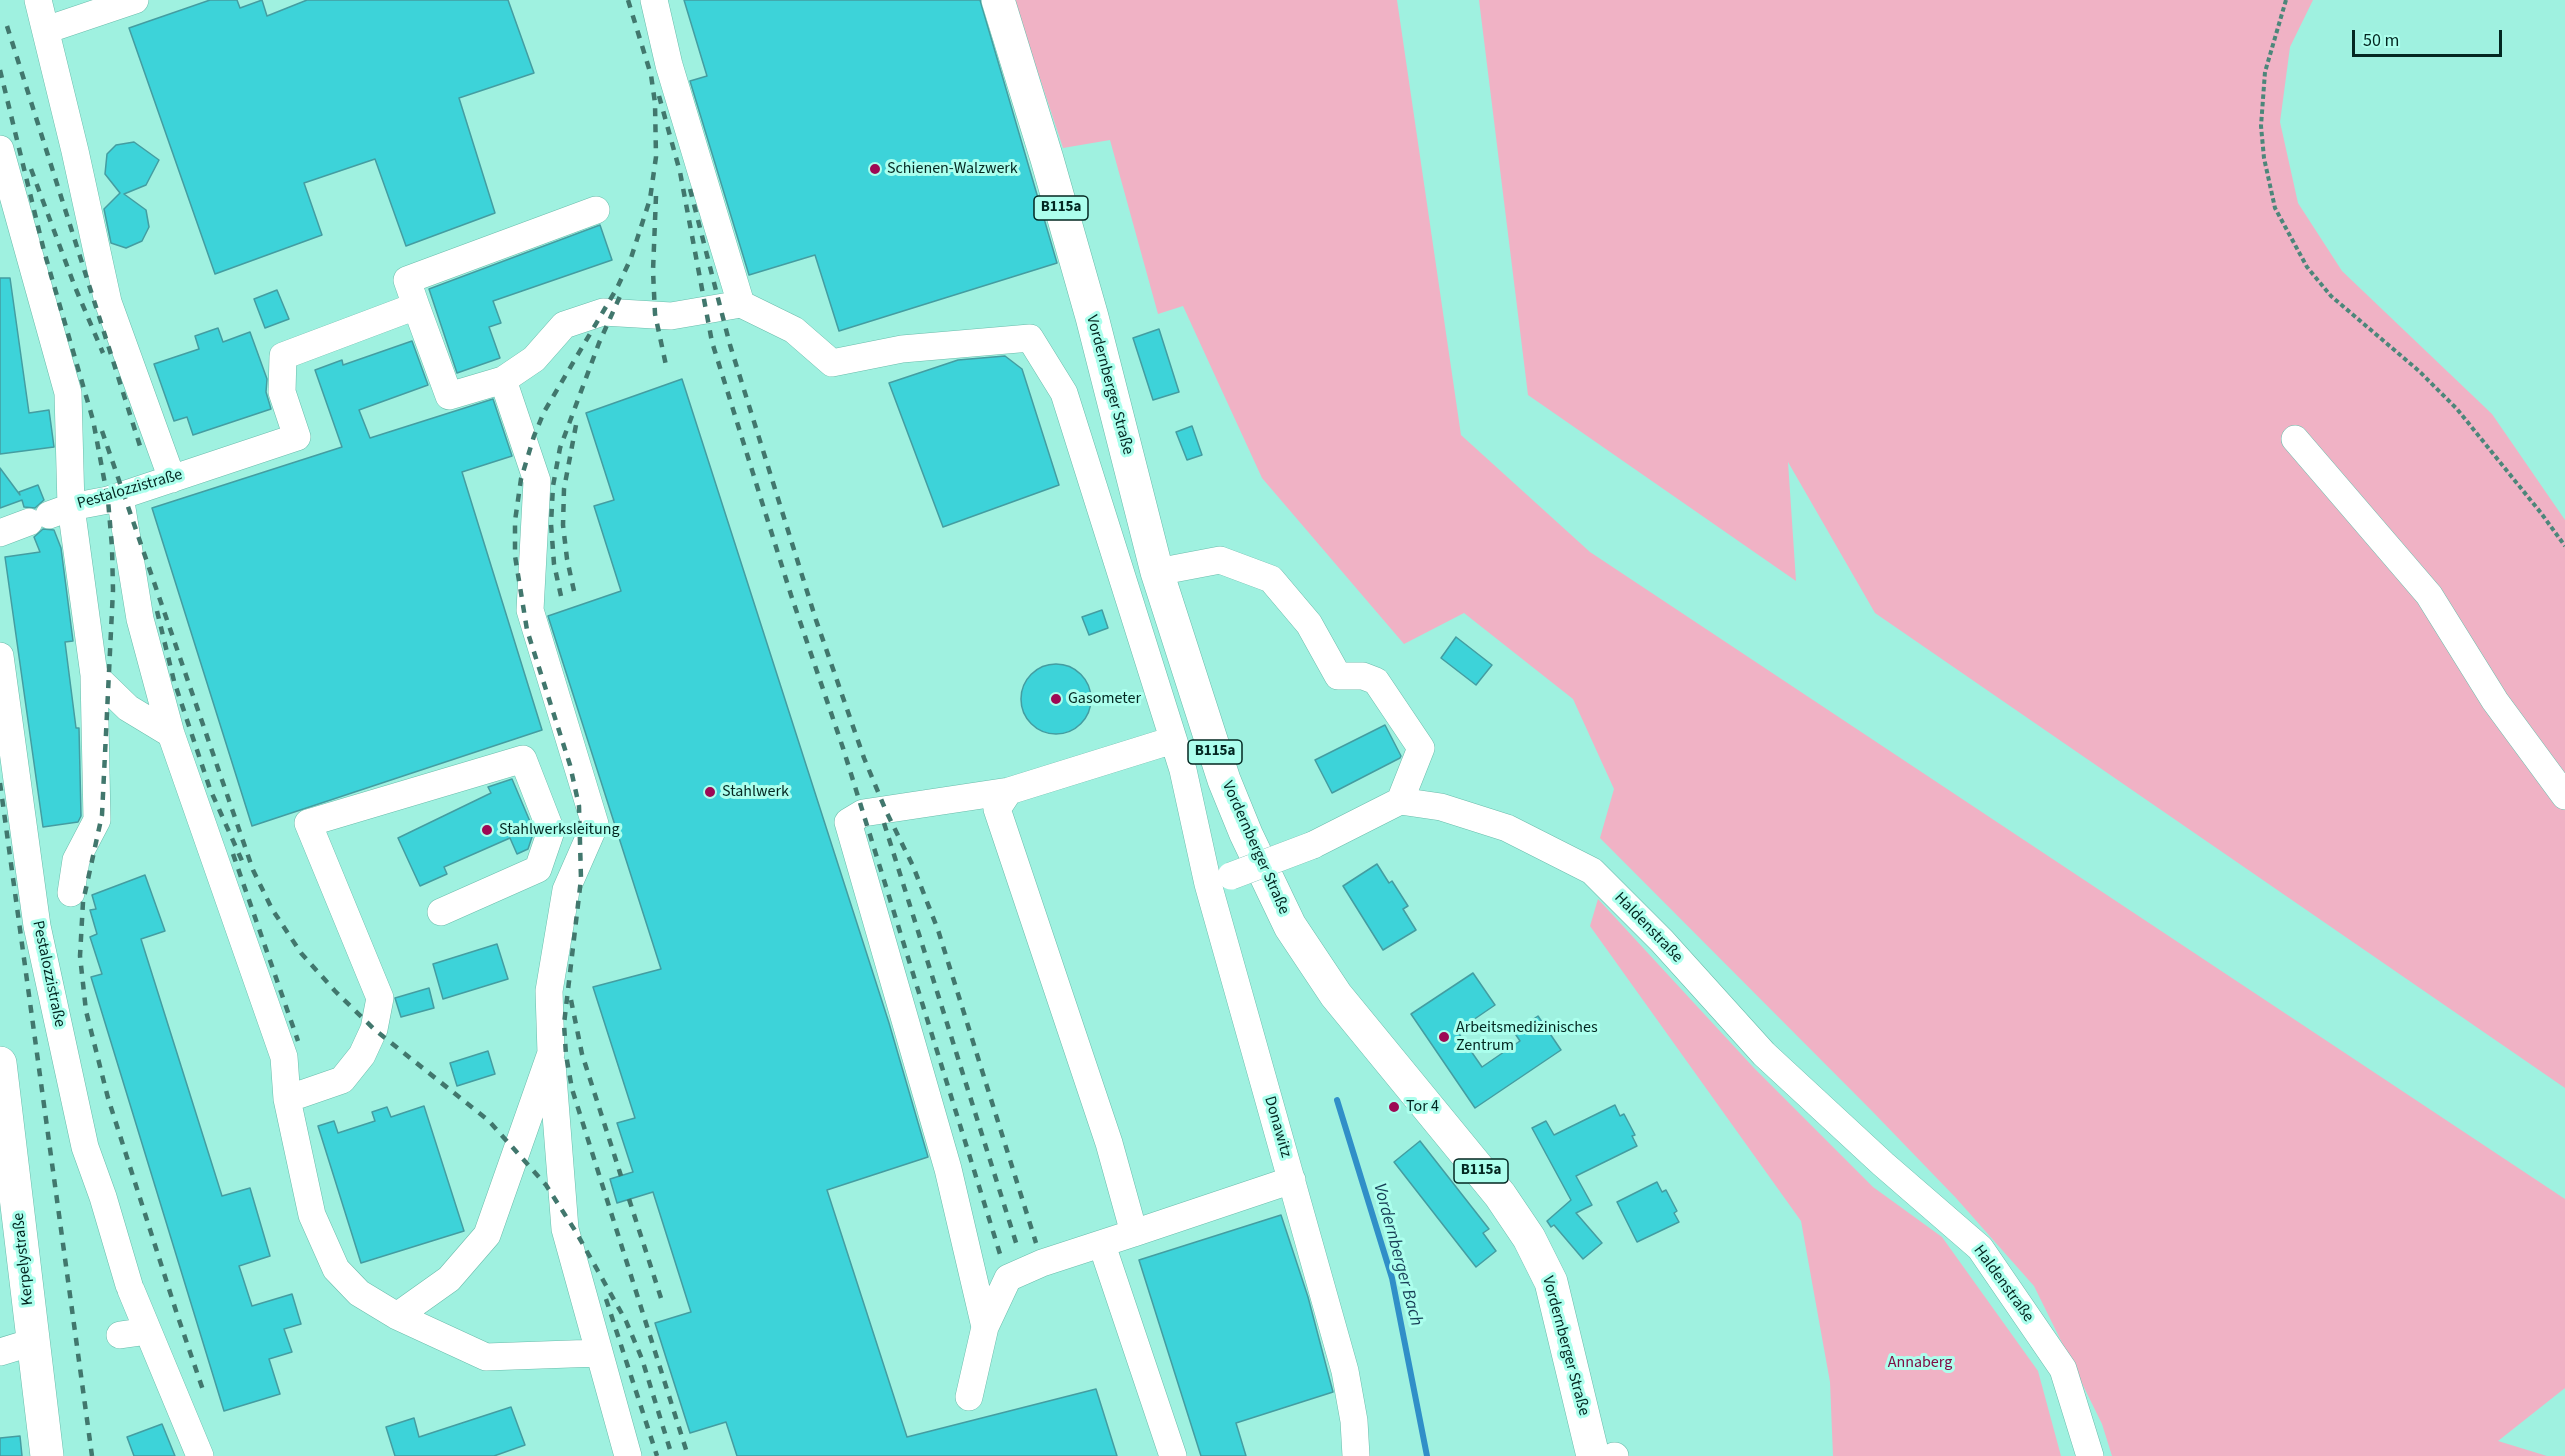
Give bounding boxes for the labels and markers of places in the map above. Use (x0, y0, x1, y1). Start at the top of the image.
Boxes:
place label: Schienen-Walzwerk (887, 159, 1018, 179)
marker: Schienen-Walzwerk (868, 162, 882, 176)
place label: Gasometer (1068, 689, 1141, 709)
marker: Gasometer (1049, 692, 1063, 706)
place label: Stahlwerk (722, 782, 789, 802)
marker: Stahlwerk (703, 785, 717, 799)
place label: Stahlwerksleitung (499, 820, 620, 840)
marker: Stahlwerksleitung (480, 823, 494, 837)
place label: Arbeitsmedizinisches Zentrum (1456, 1018, 1598, 1056)
marker: Arbeitsmedizinisches Zentrum (1437, 1030, 1451, 1044)
place label: Tor 4 (1406, 1097, 1439, 1117)
marker: Tor 4 (1387, 1100, 1401, 1114)

